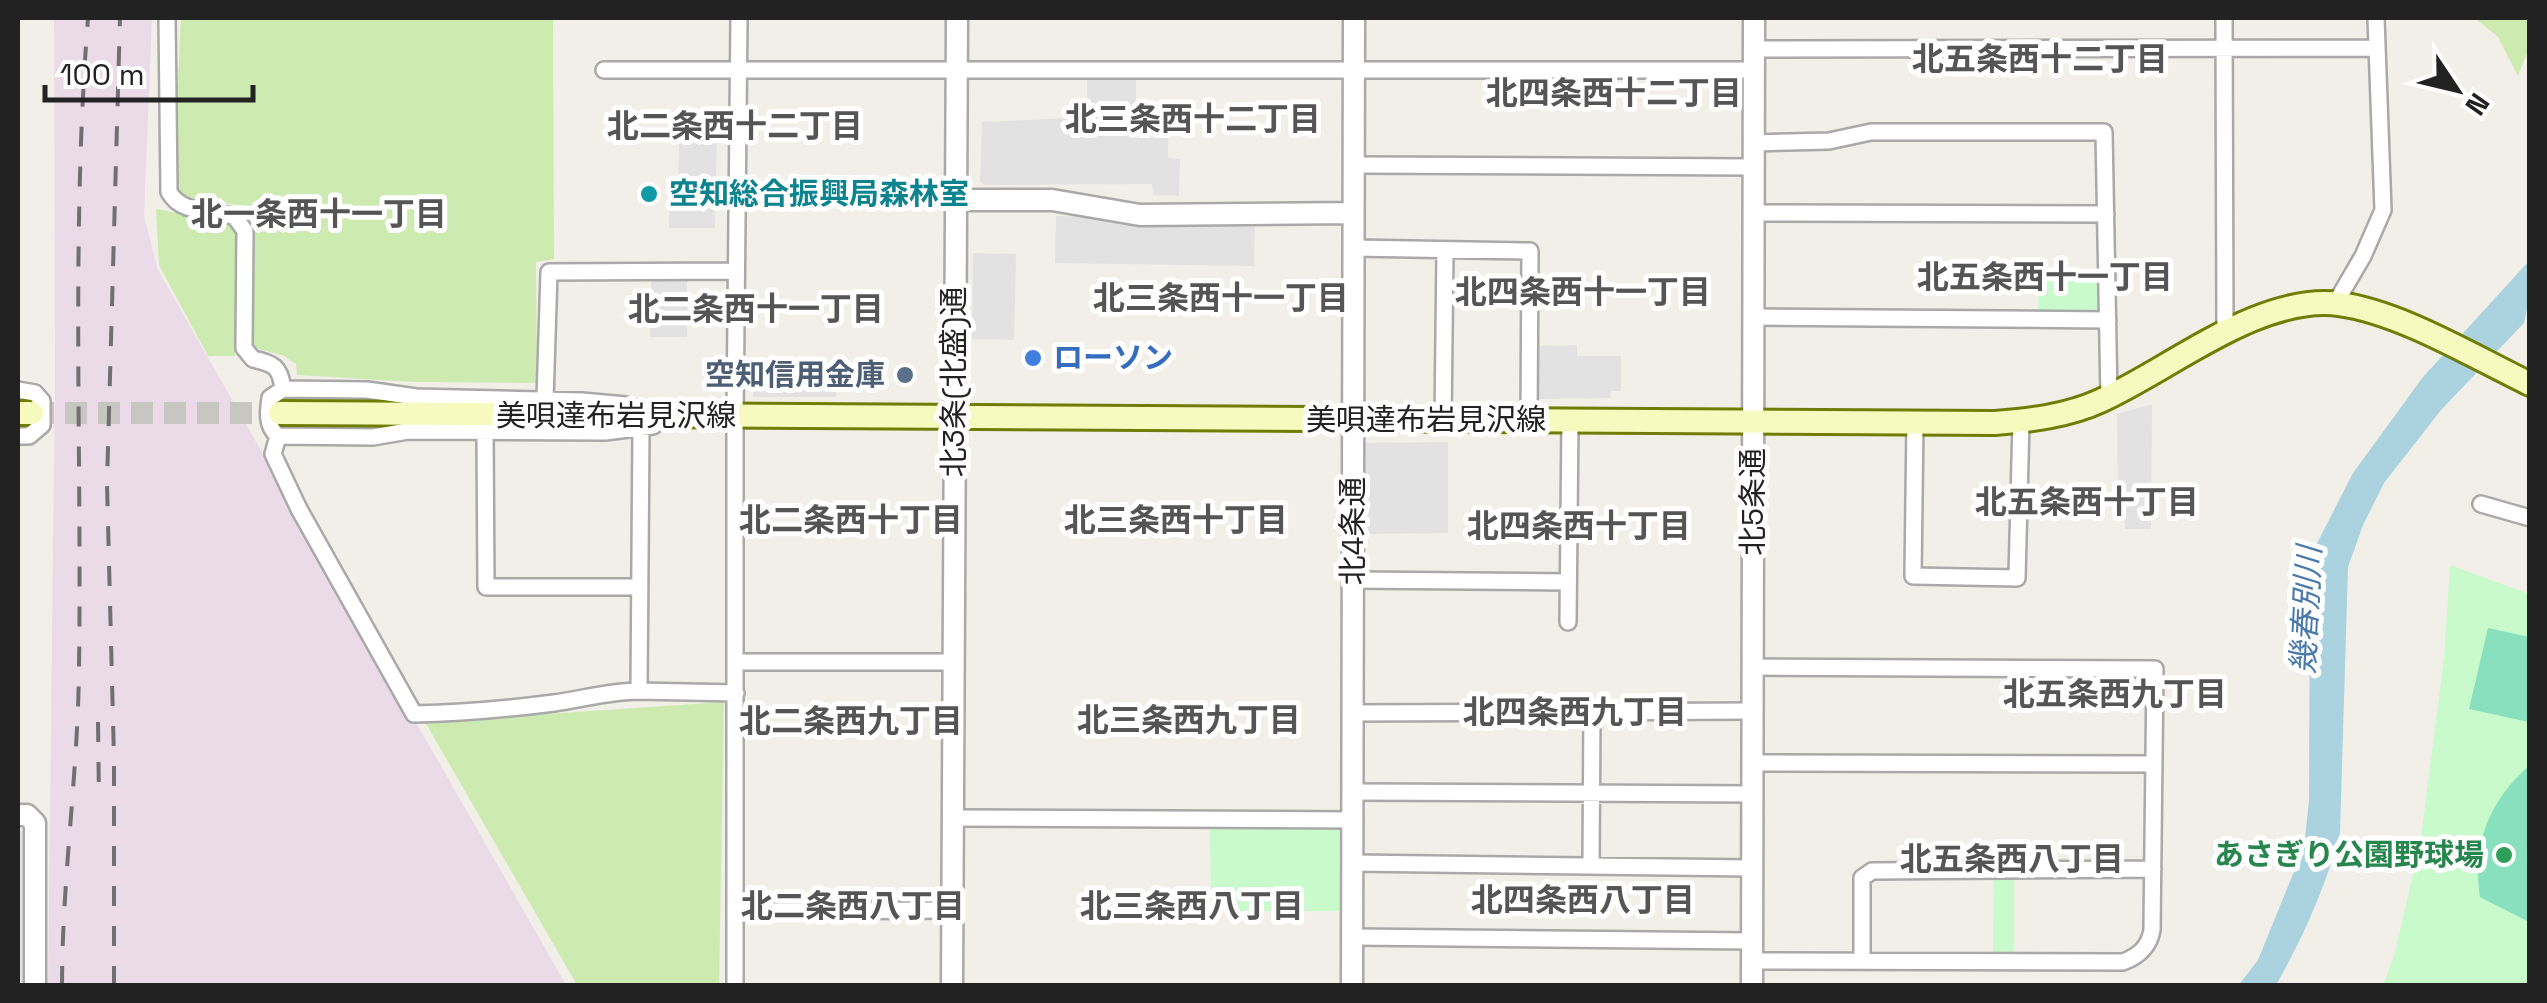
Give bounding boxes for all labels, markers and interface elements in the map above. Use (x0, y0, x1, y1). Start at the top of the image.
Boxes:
district label: 北五条西十二丁目 (1912, 39, 2168, 79)
scale bar (45, 40, 252, 102)
north arrow (2407, 40, 2507, 140)
text: 100 m (60, 55, 145, 94)
district label: 北四条西十二丁目 (1486, 73, 1742, 113)
text: N (2457, 86, 2498, 122)
district label: 北三条西十二丁目 (1065, 99, 1321, 139)
district label: 北二条西十二丁目 (607, 106, 863, 146)
place label: 空知総合振興局森林室 (669, 174, 969, 213)
marker: 空知総合振興局森林室 (638, 183, 660, 205)
district label: 北一条西十一丁目 (191, 194, 447, 234)
district label: 北五条西十一丁目 (1917, 257, 2173, 297)
district label: 北四条西十一丁目 (1455, 272, 1711, 312)
district label: 北三条西十一丁目 (1093, 278, 1349, 318)
street label: 北3条(北盛)通 (934, 287, 973, 477)
district label: 北二条西十一丁目 (628, 289, 884, 329)
place label: ローソン (1053, 338, 1173, 377)
marker: ローソン (1022, 347, 1044, 369)
place label: 空知信用金庫 (705, 355, 885, 394)
marker: 空知信用金庫 (894, 364, 916, 386)
street label: 美唄達布岩見沢線 (496, 396, 736, 435)
street label: 美唄達布岩見沢線 (1306, 400, 1546, 439)
street label: 北5条通 (1733, 448, 1772, 556)
street label: 北4条通 (1333, 477, 1372, 585)
district label: 北五条西十丁目 (1975, 482, 2199, 522)
district label: 北二条西十丁目 (739, 500, 963, 540)
district label: 北三条西十丁目 (1064, 500, 1288, 540)
district label: 北四条西十丁目 (1467, 506, 1691, 546)
water label: 幾春別川 (2283, 542, 2329, 675)
district label: 北五条西九丁目 (2003, 674, 2227, 714)
district label: 北四条西九丁目 (1463, 692, 1687, 732)
district label: 北三条西九丁目 (1077, 700, 1301, 740)
district label: 北二条西九丁目 (739, 701, 963, 741)
place label: あさぎり公園野球場 (2214, 835, 2484, 874)
district label: 北五条西八丁目 (1900, 839, 2124, 879)
marker: あさぎり公園野球場 (2493, 844, 2515, 866)
district label: 北四条西八丁目 (1471, 880, 1695, 920)
district label: 北二条西八丁目 (741, 886, 965, 926)
district label: 北三条西八丁目 (1080, 886, 1304, 926)

